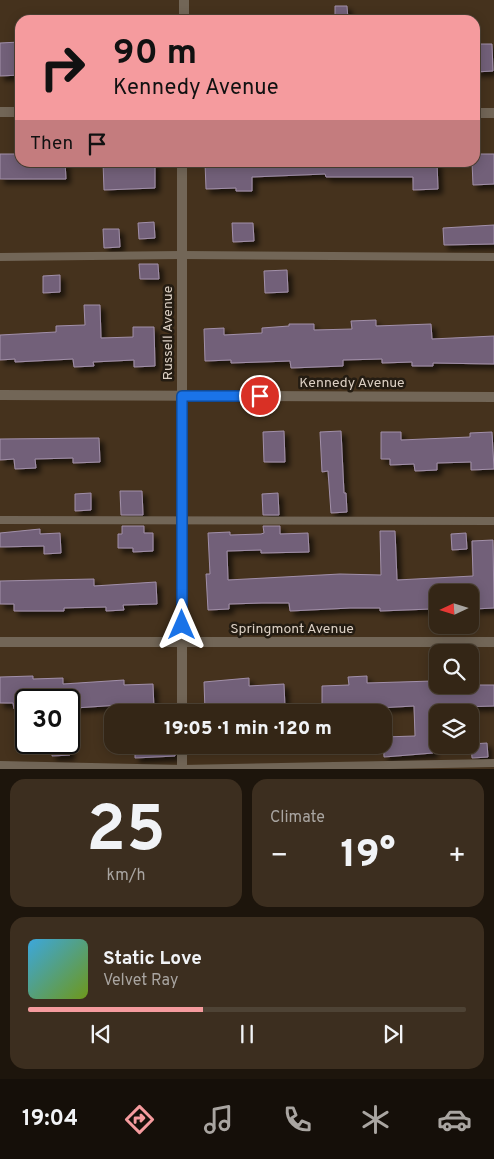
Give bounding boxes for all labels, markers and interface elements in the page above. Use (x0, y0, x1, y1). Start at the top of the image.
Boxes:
text: 90 m (113, 32, 197, 76)
icon: right (30, 35, 95, 100)
text: Kennedy Avenue (113, 75, 278, 102)
icon: arrive (83, 130, 111, 158)
text: Then (30, 132, 73, 156)
street label: Russell Avenue (160, 286, 177, 380)
pin (239, 375, 281, 417)
street label: Kennedy Avenue (299, 375, 405, 392)
icon: arrive (246, 382, 274, 410)
north arrow (429, 584, 479, 634)
map controls (429, 584, 479, 754)
position arrow (155, 598, 207, 650)
street label: Springmont Avenue (230, 621, 354, 638)
button: search (429, 644, 479, 694)
speed limit sign: 30 (15, 689, 80, 754)
button: layers (429, 704, 479, 754)
text: 19:05 · 1 min · 120 m (164, 717, 332, 741)
text: 25 (86, 792, 166, 874)
text: Climate (270, 808, 325, 828)
text: 19° (340, 832, 396, 881)
text: − (270, 839, 288, 875)
text: + (448, 839, 466, 875)
text: km/h (107, 866, 145, 886)
text: Static Love (103, 947, 202, 971)
text: Velvet Ray (103, 971, 178, 991)
icon: previous (87, 1020, 115, 1048)
icon: pause (233, 1020, 261, 1048)
icon: next (379, 1020, 407, 1048)
icon: directions (122, 1102, 157, 1137)
icon: music (201, 1102, 236, 1137)
icon: phone (280, 1102, 315, 1137)
icon: climate (358, 1102, 393, 1137)
icon: car (437, 1102, 472, 1137)
text: 19:04 (22, 1106, 78, 1133)

